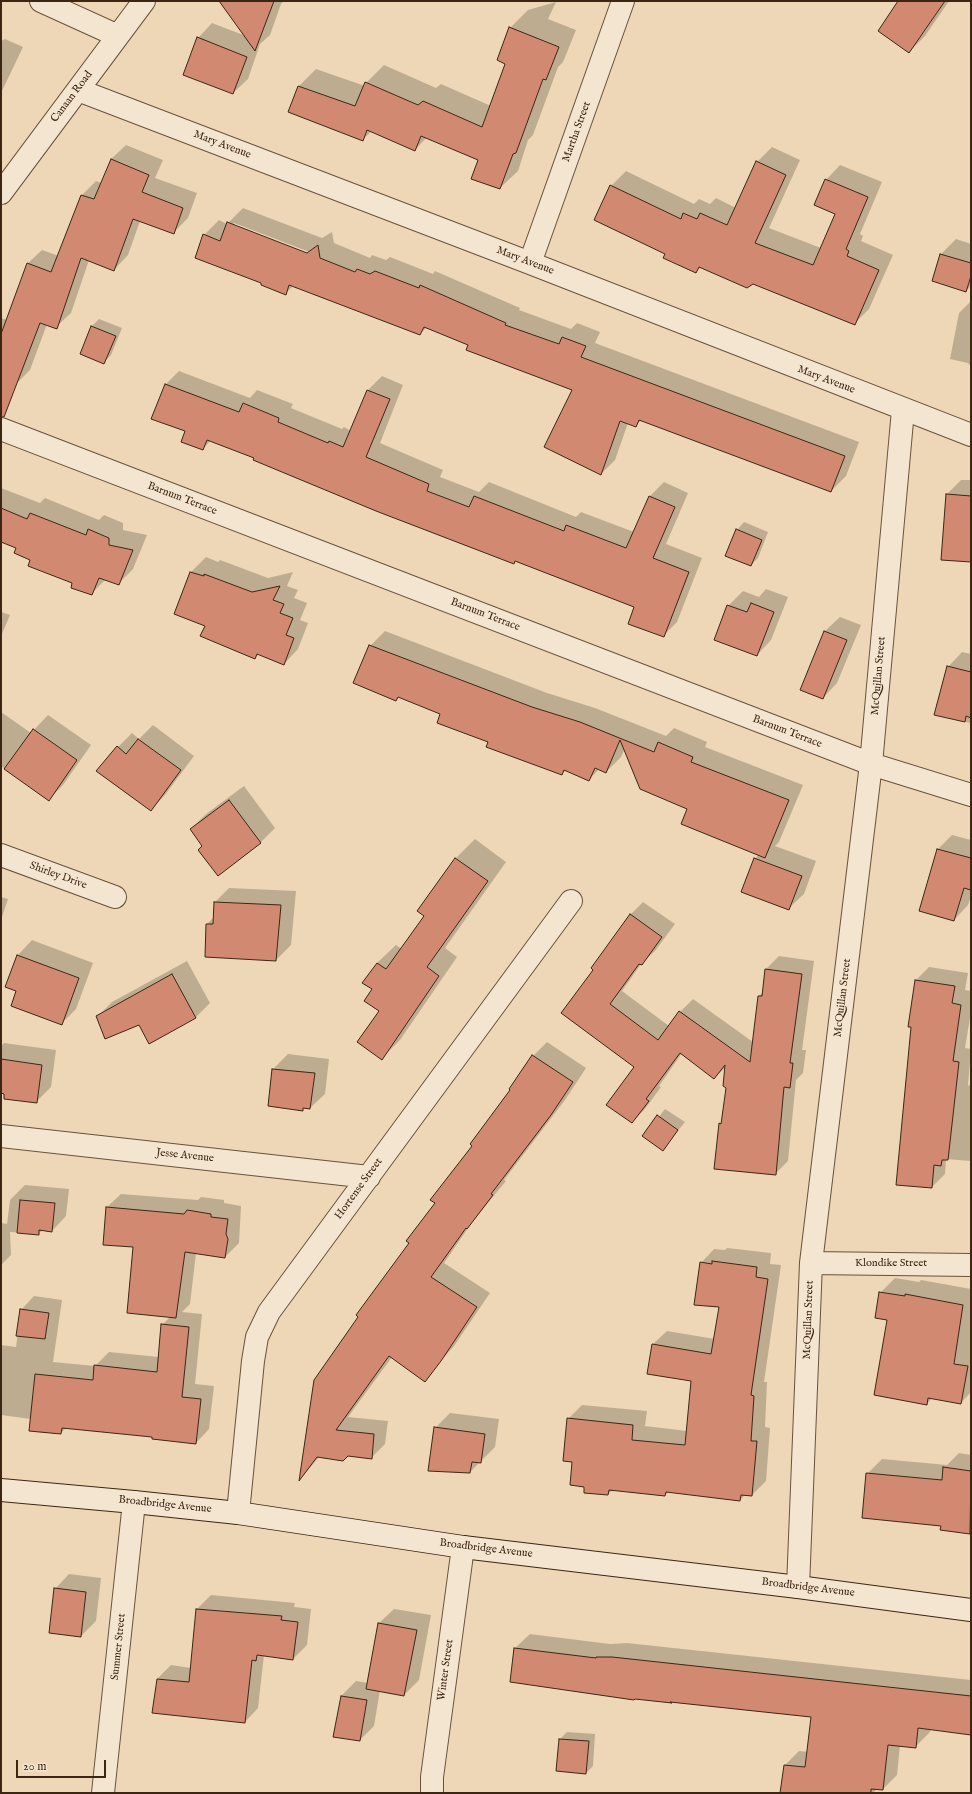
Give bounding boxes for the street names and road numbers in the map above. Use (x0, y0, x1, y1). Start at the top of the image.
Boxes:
street label: Canaan Road (48, 69, 96, 125)
street label: Martha Street (560, 100, 594, 164)
street label: Mary Avenue (191, 128, 253, 162)
street label: Mary Avenue (494, 244, 556, 278)
street label: Mary Avenue (795, 363, 857, 397)
street label: Barnum Terrace (145, 480, 219, 518)
street label: Barnum Terrace (448, 596, 522, 634)
street label: McQuillan Street (869, 636, 889, 716)
street label: Barnum Terrace (750, 713, 824, 751)
street label: Shirley Drive (28, 860, 88, 892)
street label: McQuillan Street (832, 958, 854, 1038)
street label: Jesse Avenue (155, 1146, 215, 1166)
street label: Hortense Street (332, 1156, 386, 1222)
street label: Klondike Street (855, 1257, 927, 1271)
street label: McQuillan Street (801, 1280, 817, 1360)
street label: Broadbridge Avenue (118, 1494, 212, 1516)
street label: Broadbridge Avenue (439, 1537, 533, 1561)
street label: Broadbridge Avenue (761, 1576, 855, 1600)
street label: Summer Street (109, 1613, 129, 1681)
street label: Winter Street (435, 1638, 457, 1702)

